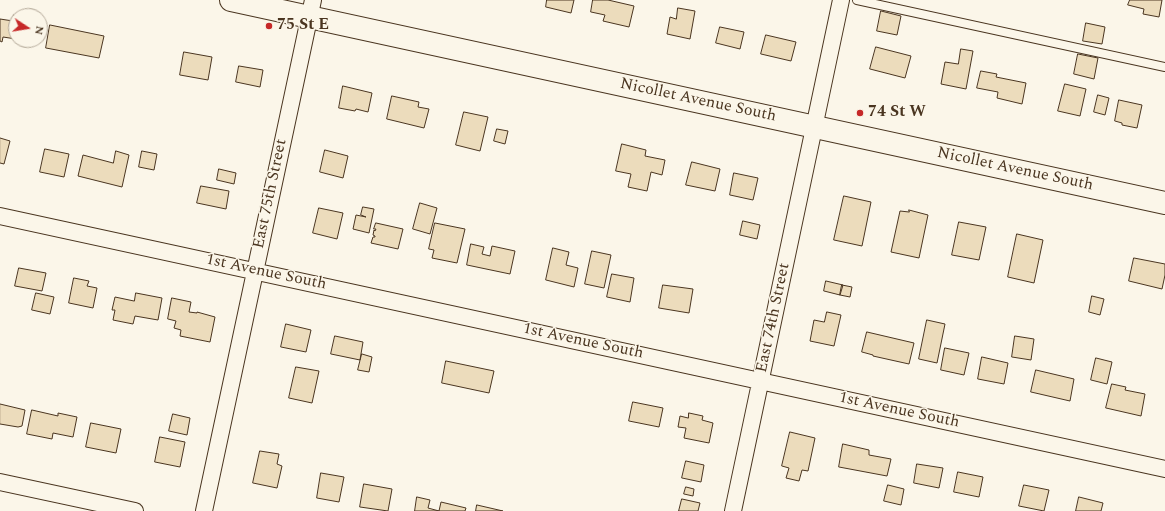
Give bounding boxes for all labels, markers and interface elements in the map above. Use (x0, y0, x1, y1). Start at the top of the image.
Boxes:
north arrow (8, 8, 48, 48)
place label: 75 St E (277, 16, 329, 36)
marker: 75 St E (264, 21, 274, 31)
text: N (30, 24, 48, 37)
street label: Nicollet Avenue South (618, 75, 778, 127)
place label: 74 St W (868, 103, 926, 123)
marker: 74 St W (855, 108, 865, 118)
street label: East 75th Street (250, 137, 292, 251)
street label: Nicollet Avenue South (935, 144, 1095, 196)
street label: 1st Avenue South (204, 251, 328, 295)
street label: East 74th Street (753, 261, 795, 375)
street label: 1st Avenue South (521, 320, 645, 364)
street label: 1st Avenue South (837, 389, 961, 433)

